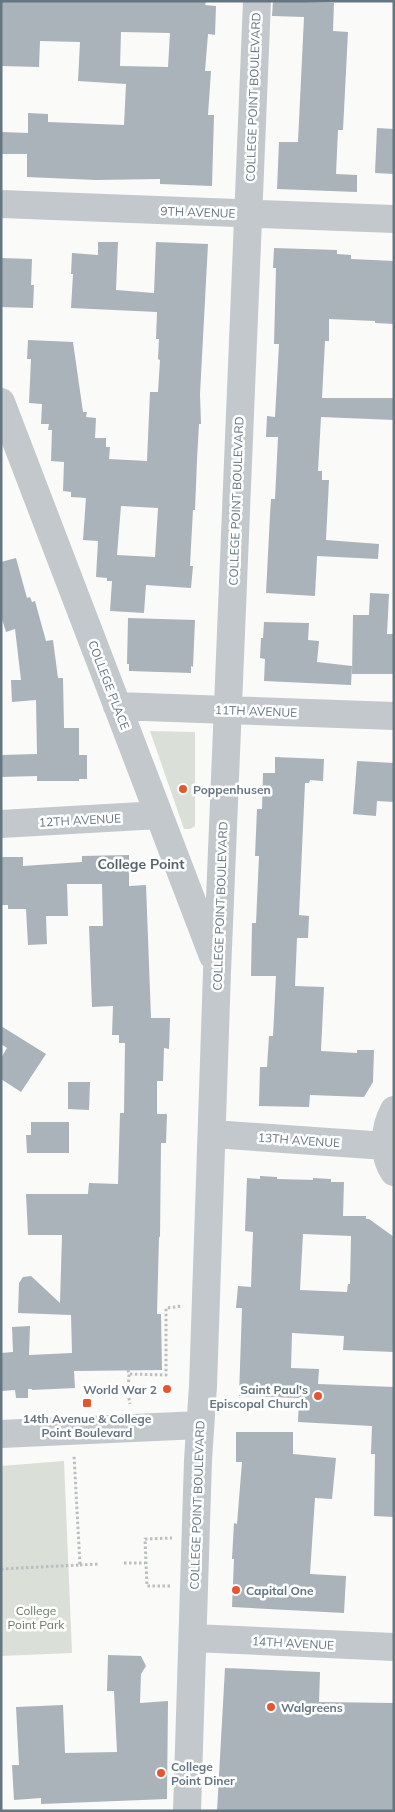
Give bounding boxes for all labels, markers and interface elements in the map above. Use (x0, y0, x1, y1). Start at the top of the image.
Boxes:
street label: COLLEGE POINT BOULEVARD (243, 12, 263, 182)
street label: 9TH AVENUE (160, 203, 236, 221)
street label: COLLEGE POINT BOULEVARD (226, 416, 246, 586)
street label: COLLEGE PLACE (85, 638, 133, 732)
street label: 11TH AVENUE (215, 702, 297, 720)
place label: Poppenhusen (193, 782, 271, 797)
marker: Poppenhusen (177, 783, 189, 795)
street label: 12TH AVENUE (38, 810, 122, 830)
street label: COLLEGE POINT BOULEVARD (210, 821, 230, 991)
district label: College Point (97, 855, 185, 873)
street label: 13TH AVENUE (257, 1130, 341, 1150)
place label: World War 2 (83, 1382, 157, 1397)
place label: Saint Paul's Episcopal Church (209, 1382, 308, 1411)
marker: World War 2 (161, 1383, 173, 1395)
marker: Saint Paul's Episcopal Church (312, 1390, 324, 1402)
marker: 14th Avenue & College Point Boulevard (81, 1397, 93, 1409)
place label: 14th Avenue & College Point Boulevard (23, 1411, 152, 1440)
street label: COLLEGE POINT BOULEVARD (187, 1420, 207, 1590)
place label: Capital One (246, 1583, 314, 1598)
marker: Capital One (230, 1584, 242, 1596)
park label: College Point Park (8, 1603, 65, 1632)
street label: 14TH AVENUE (251, 1633, 335, 1653)
place label: Walgreens (281, 1700, 343, 1715)
marker: Walgreens (265, 1701, 277, 1713)
place label: College Point Diner (171, 1759, 235, 1788)
marker: College Point Diner (155, 1767, 167, 1779)

